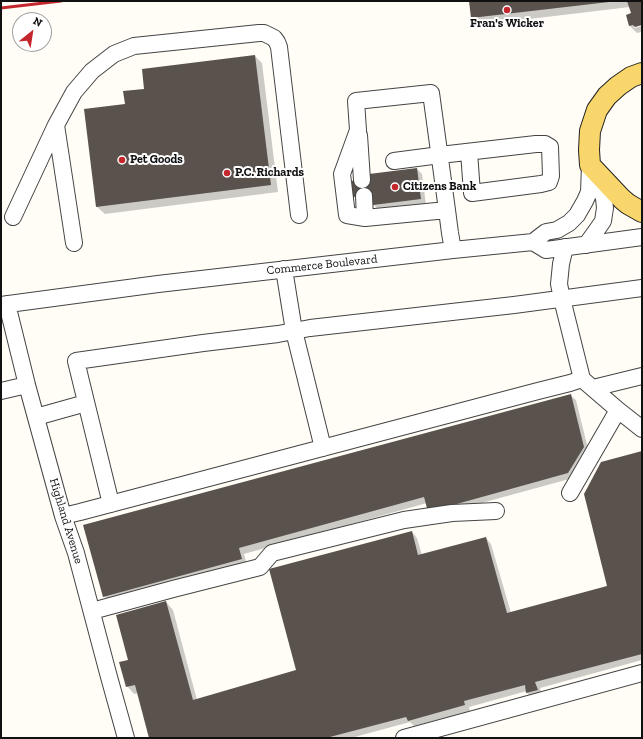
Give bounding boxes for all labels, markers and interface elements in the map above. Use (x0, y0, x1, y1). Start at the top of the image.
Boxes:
marker: Fran's Wicker (502, 5, 512, 15)
north arrow (12, 12, 52, 52)
text: N (31, 14, 45, 30)
place label: Fran's Wicker (470, 17, 544, 31)
place label: Pet Goods (130, 153, 183, 167)
marker: Pet Goods (117, 155, 127, 165)
place label: P.C. Richards (235, 166, 304, 180)
marker: P.C. Richards (222, 168, 232, 178)
place label: Citizens Bank (403, 180, 476, 194)
marker: Citizens Bank (390, 182, 400, 192)
street label: Commerce Boulevard (266, 252, 378, 278)
street label: Highland Avenue (46, 476, 86, 566)

